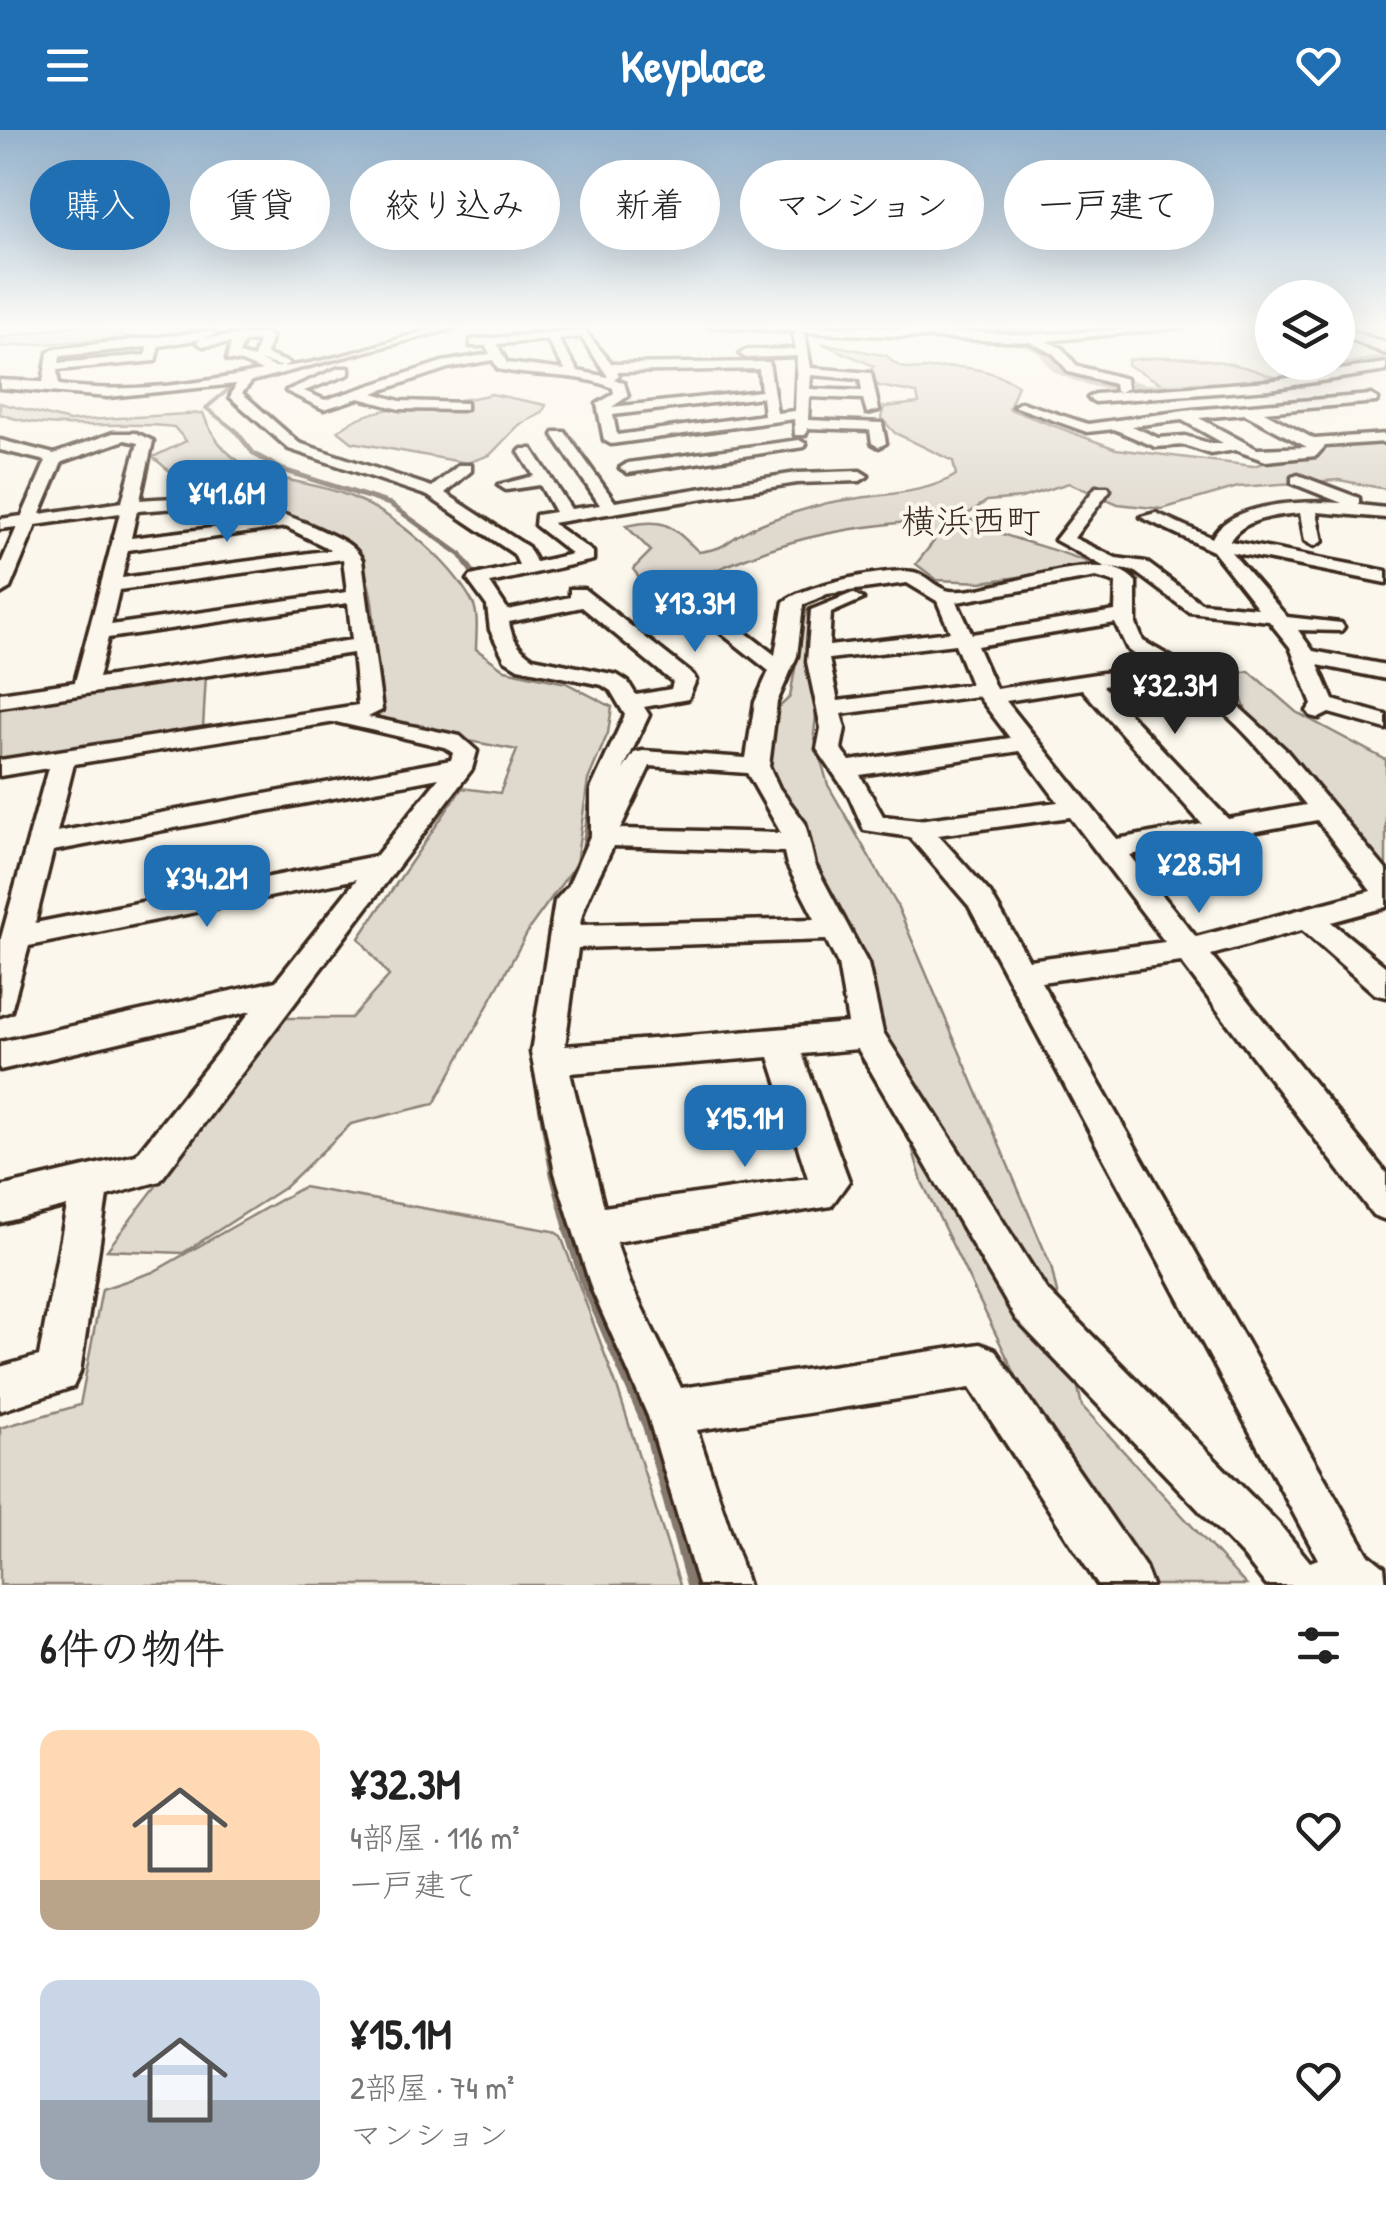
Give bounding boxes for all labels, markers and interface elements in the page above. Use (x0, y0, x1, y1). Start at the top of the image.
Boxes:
text: Keyplace (621, 35, 765, 96)
icon: menu (40, 38, 95, 93)
icon: heart (1291, 38, 1346, 93)
chip: 購入 (30, 160, 170, 250)
chip: 賃貸 (190, 160, 330, 250)
chip: 絞り込み (350, 160, 560, 250)
chip: 新着 (580, 160, 720, 250)
chip: マンション (740, 160, 984, 250)
chip: 一戸建て (1004, 160, 1214, 250)
map controls (1255, 280, 1355, 380)
button: layers (1255, 280, 1355, 380)
pin: ¥41.6M (146, 460, 308, 545)
text: ¥41.6M (188, 471, 266, 514)
district label: 横浜西町 (901, 497, 1041, 544)
pin: ¥13.3M (614, 570, 776, 655)
text: ¥13.3M (654, 581, 736, 624)
pin: ¥32.3M (1094, 652, 1256, 737)
text: ¥32.3M (1133, 663, 1217, 706)
pin: ¥28.5M (1118, 831, 1280, 916)
text: ¥28.5M (1157, 842, 1241, 885)
pin: ¥34.2M (126, 845, 288, 930)
text: ¥34.2M (166, 856, 248, 899)
pin: ¥15.1M (664, 1085, 826, 1170)
text: ¥15.1M (706, 1096, 784, 1139)
icon: filters (1291, 1618, 1346, 1673)
text: 6件の物件 (40, 1619, 225, 1676)
text: ¥32.3M (350, 1755, 461, 1812)
icon: home (120, 1770, 240, 1890)
icon: heart (1291, 1803, 1346, 1858)
text: 4部屋 · 116 m² (350, 1816, 520, 1859)
text: 一戸建て (350, 1863, 478, 1906)
text: ¥15.1M (350, 2005, 452, 2062)
icon: home (120, 2020, 240, 2140)
icon: heart (1291, 2053, 1346, 2108)
text: 2部屋 · 74 m² (350, 2066, 514, 2109)
text: マンション (350, 2113, 509, 2156)

